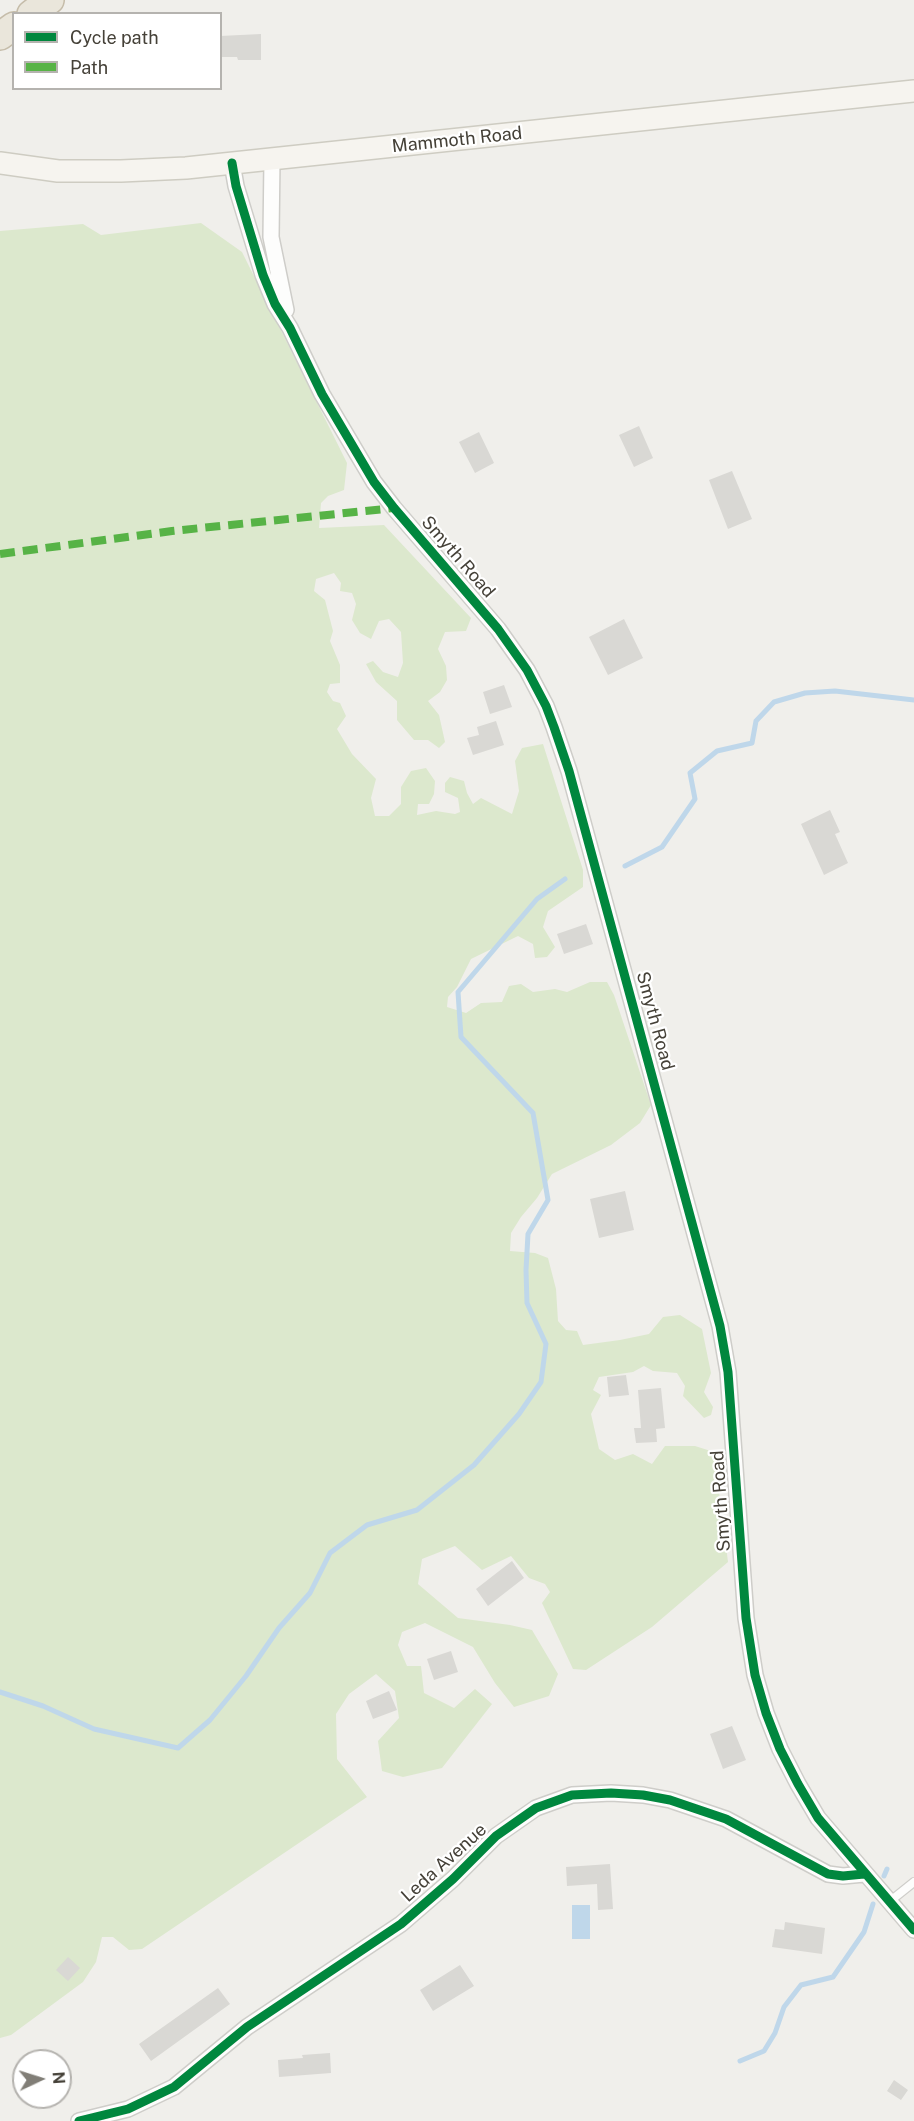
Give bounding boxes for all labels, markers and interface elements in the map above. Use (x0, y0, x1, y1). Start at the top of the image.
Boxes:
legend (12, 12, 222, 90)
text: Cycle path (70, 27, 159, 48)
text: Path (70, 57, 108, 78)
street label: Mammoth Road (391, 122, 523, 158)
street label: Smyth Road (417, 512, 499, 602)
street label: Smyth Road (631, 969, 679, 1073)
street label: Smyth Road (707, 1450, 735, 1552)
street label: Leda Avenue (397, 1819, 491, 1907)
north arrow (12, 2049, 72, 2109)
text: N (49, 2071, 68, 2085)

